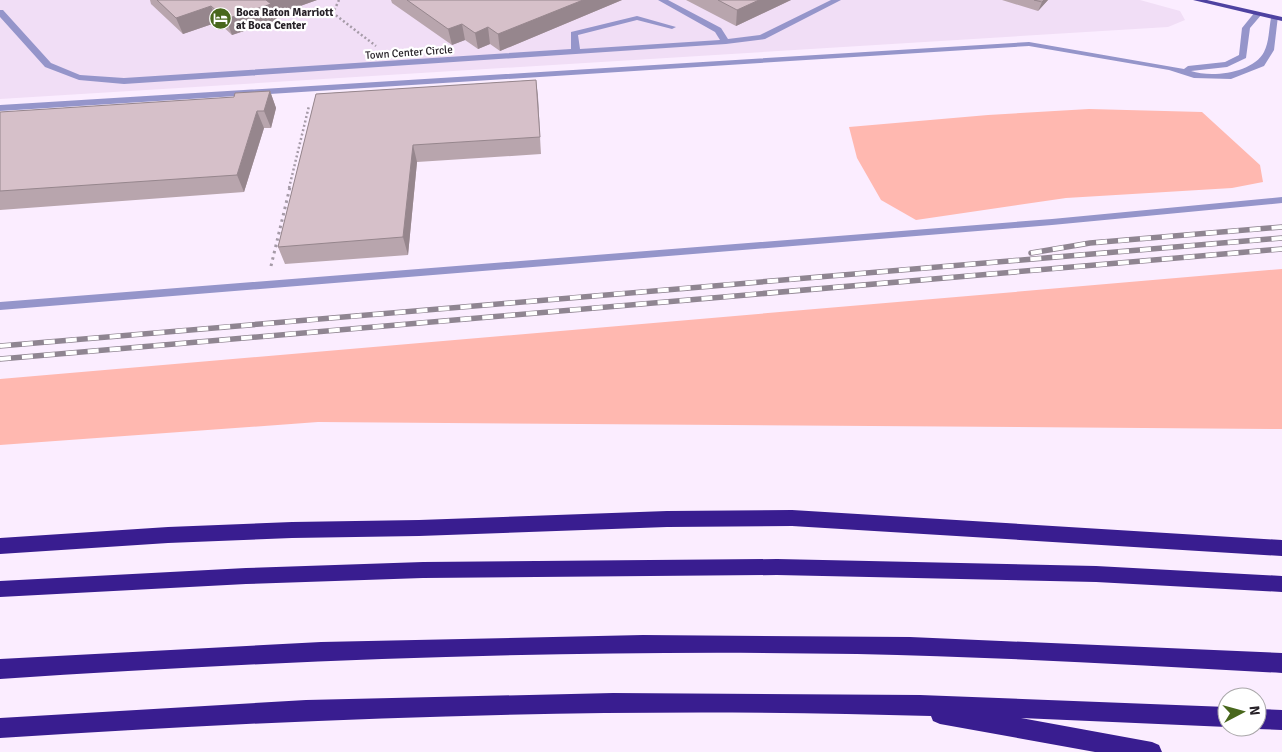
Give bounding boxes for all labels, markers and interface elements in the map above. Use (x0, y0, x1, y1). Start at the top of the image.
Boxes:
hotel icon: Boca Raton Marriott at Boca Center (208, 6, 232, 30)
place label: Boca Raton Marriott at Boca Center (236, 6, 333, 32)
street label: Town Center Circle (365, 43, 453, 62)
north arrow (1217, 687, 1267, 737)
text: N (1245, 705, 1263, 716)

